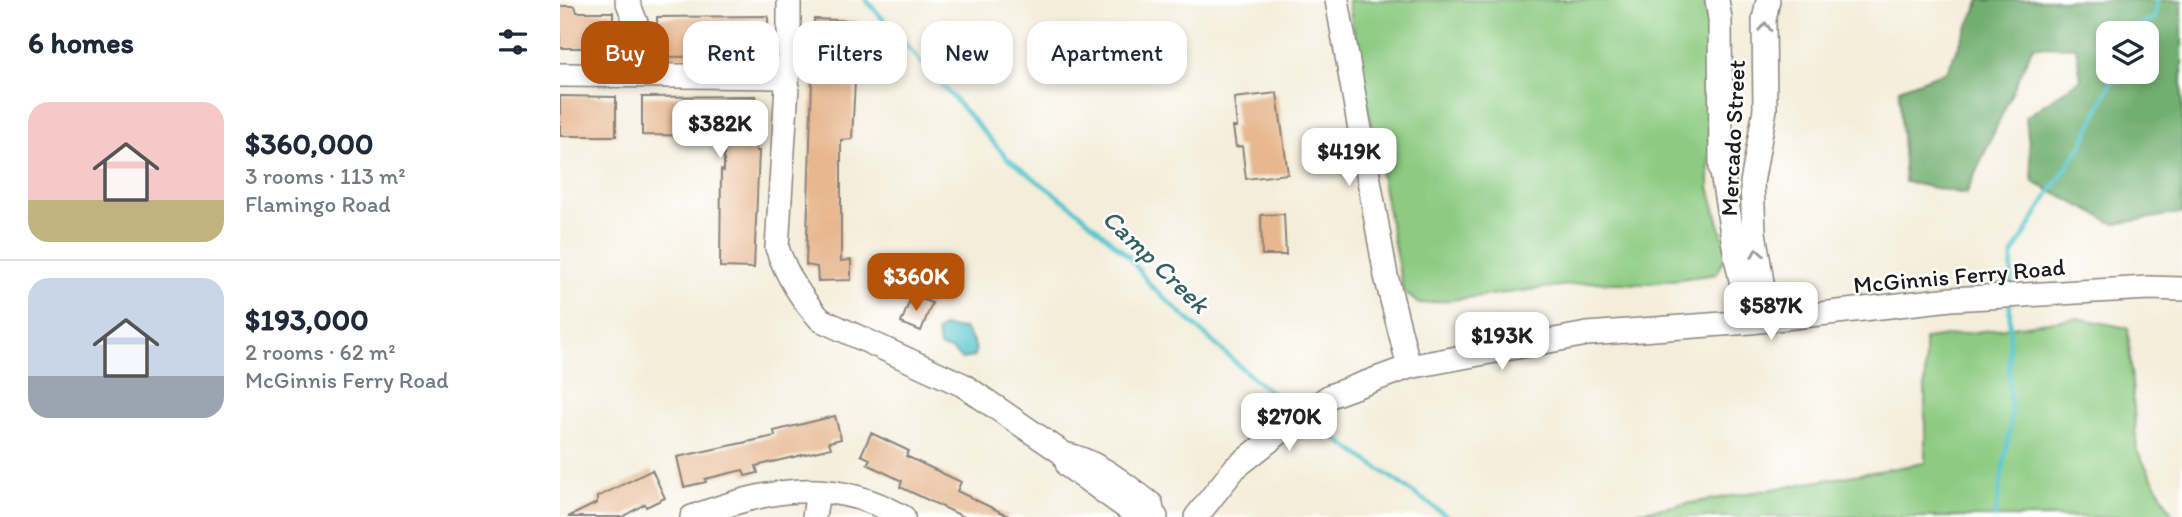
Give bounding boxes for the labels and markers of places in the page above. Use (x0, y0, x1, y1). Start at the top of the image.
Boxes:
pin: $382K (671, 100, 769, 160)
pin: $419K (1300, 128, 1398, 188)
pin: $360K (867, 254, 965, 313)
pin: $587K (1722, 282, 1820, 342)
pin: $193K (1453, 312, 1551, 372)
pin: $270K (1240, 393, 1338, 453)

